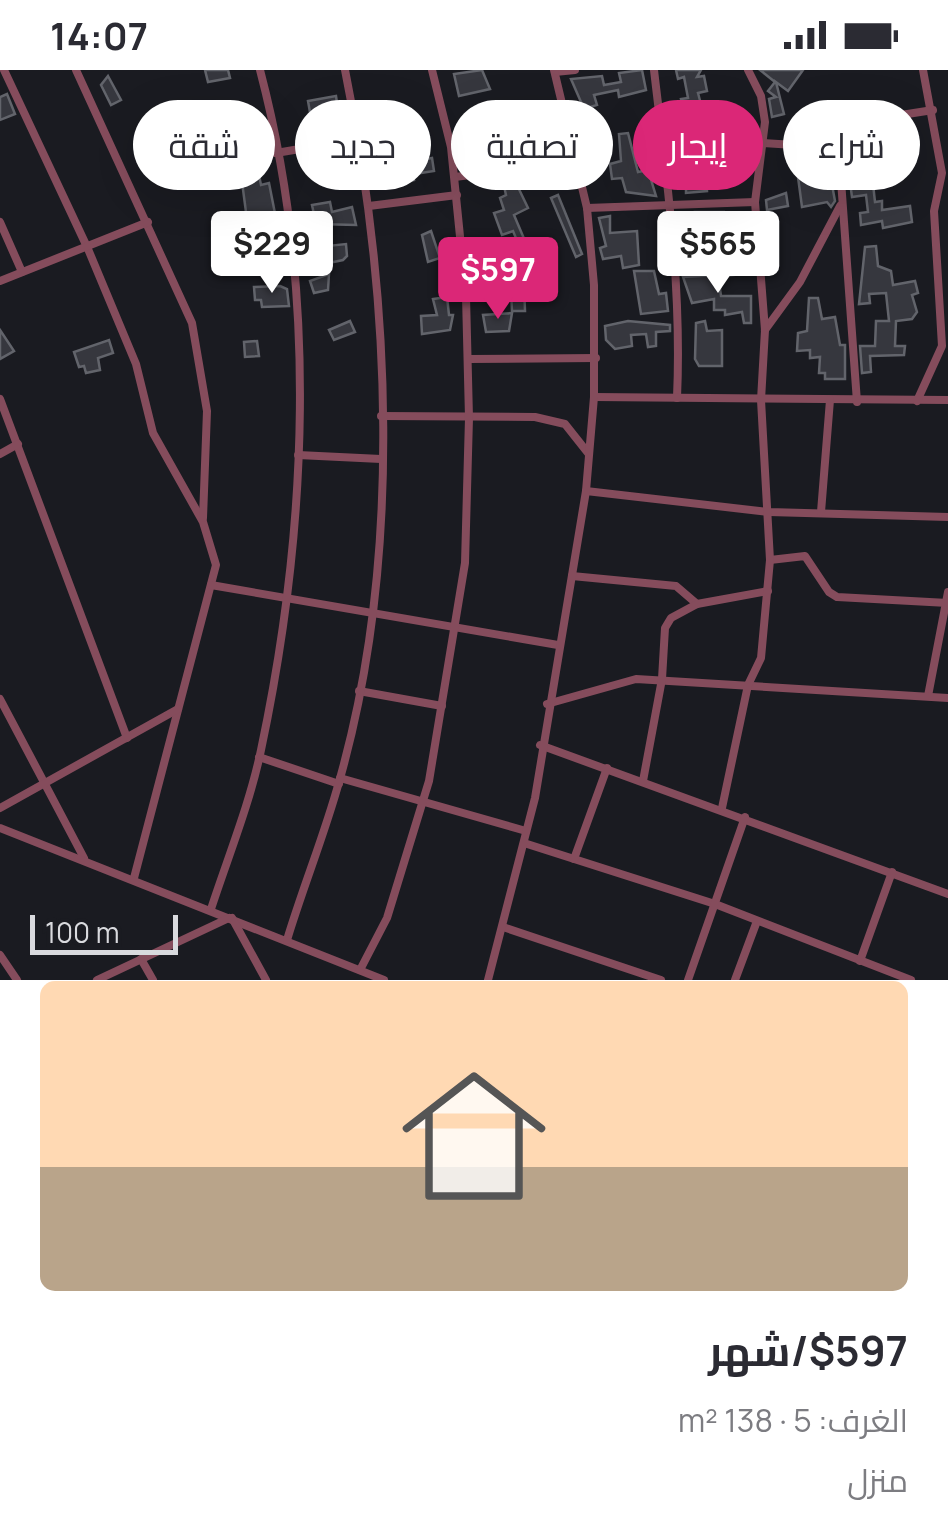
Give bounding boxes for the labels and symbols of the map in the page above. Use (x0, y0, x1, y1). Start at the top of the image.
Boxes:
pin: $229 (213, 211, 331, 296)
pin: $565 (659, 211, 777, 296)
pin: $597 (439, 237, 557, 322)
scale bar (30, 910, 178, 954)

